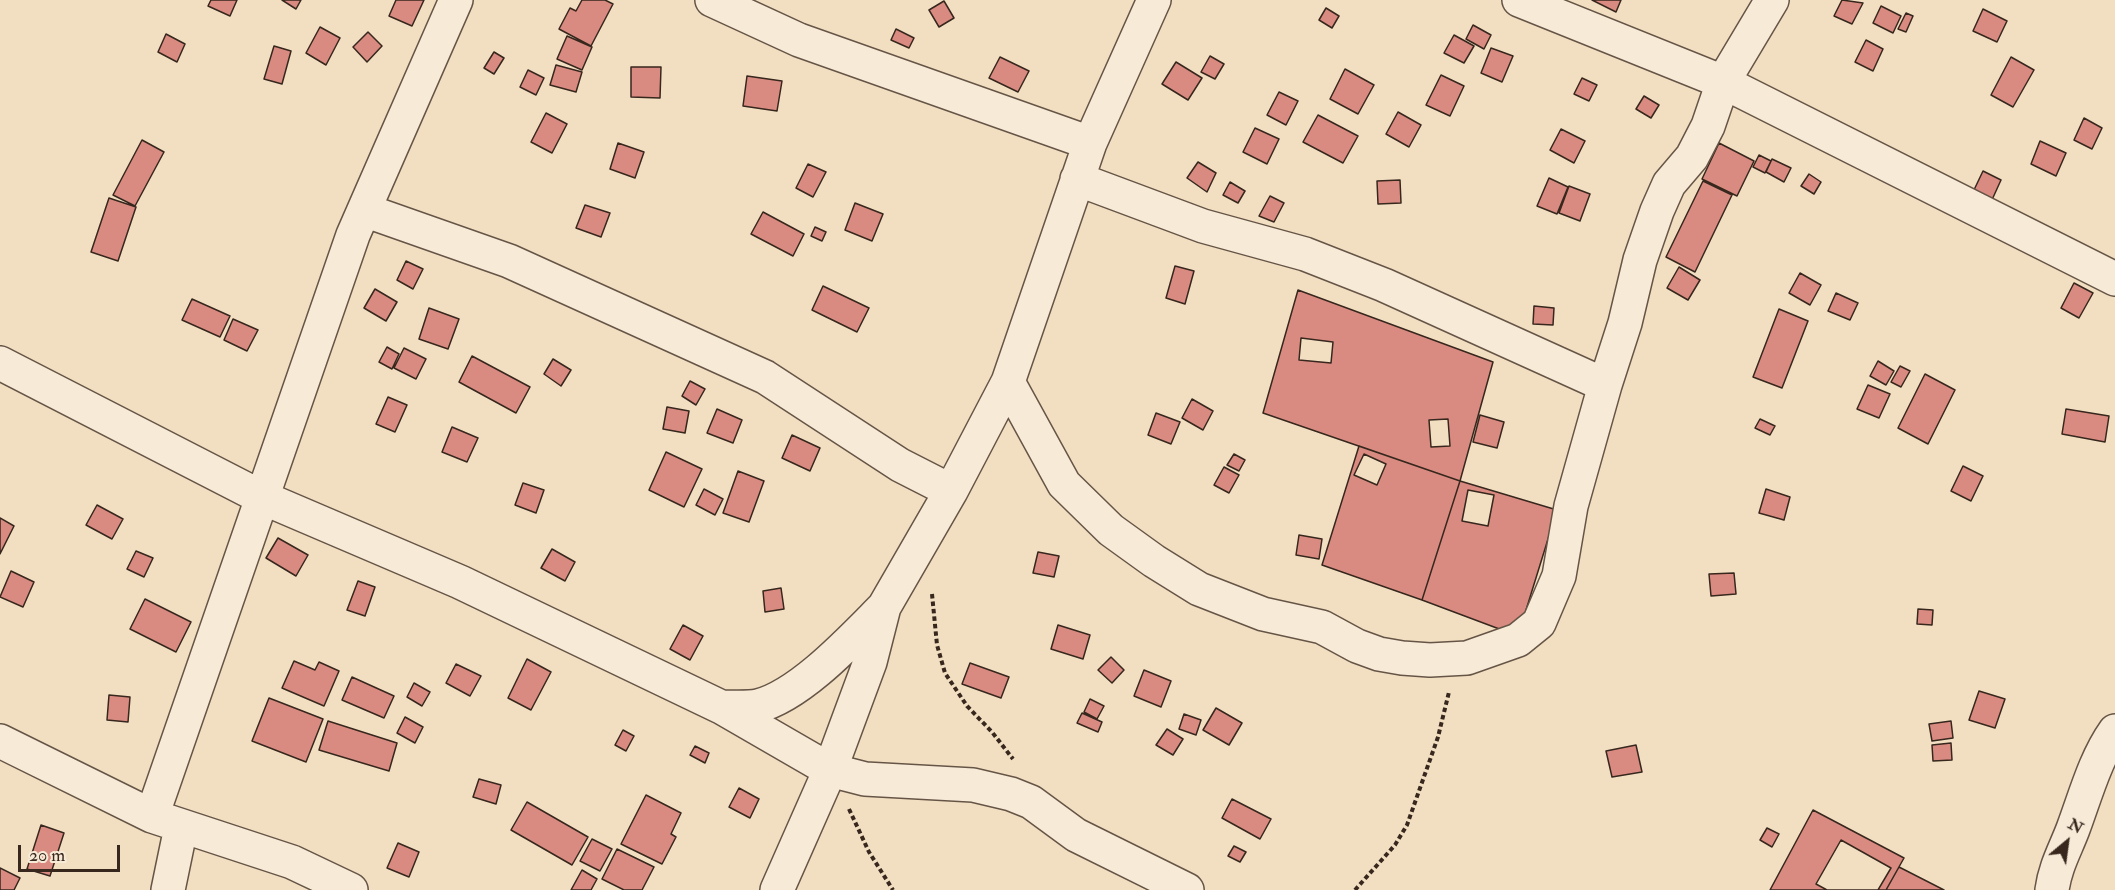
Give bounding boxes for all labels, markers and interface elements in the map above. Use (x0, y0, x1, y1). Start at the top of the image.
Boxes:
north arrow (2037, 812, 2097, 872)
text: N (2065, 814, 2087, 838)
scale bar (21, 833, 123, 871)
text: 20 m (29, 844, 65, 867)

